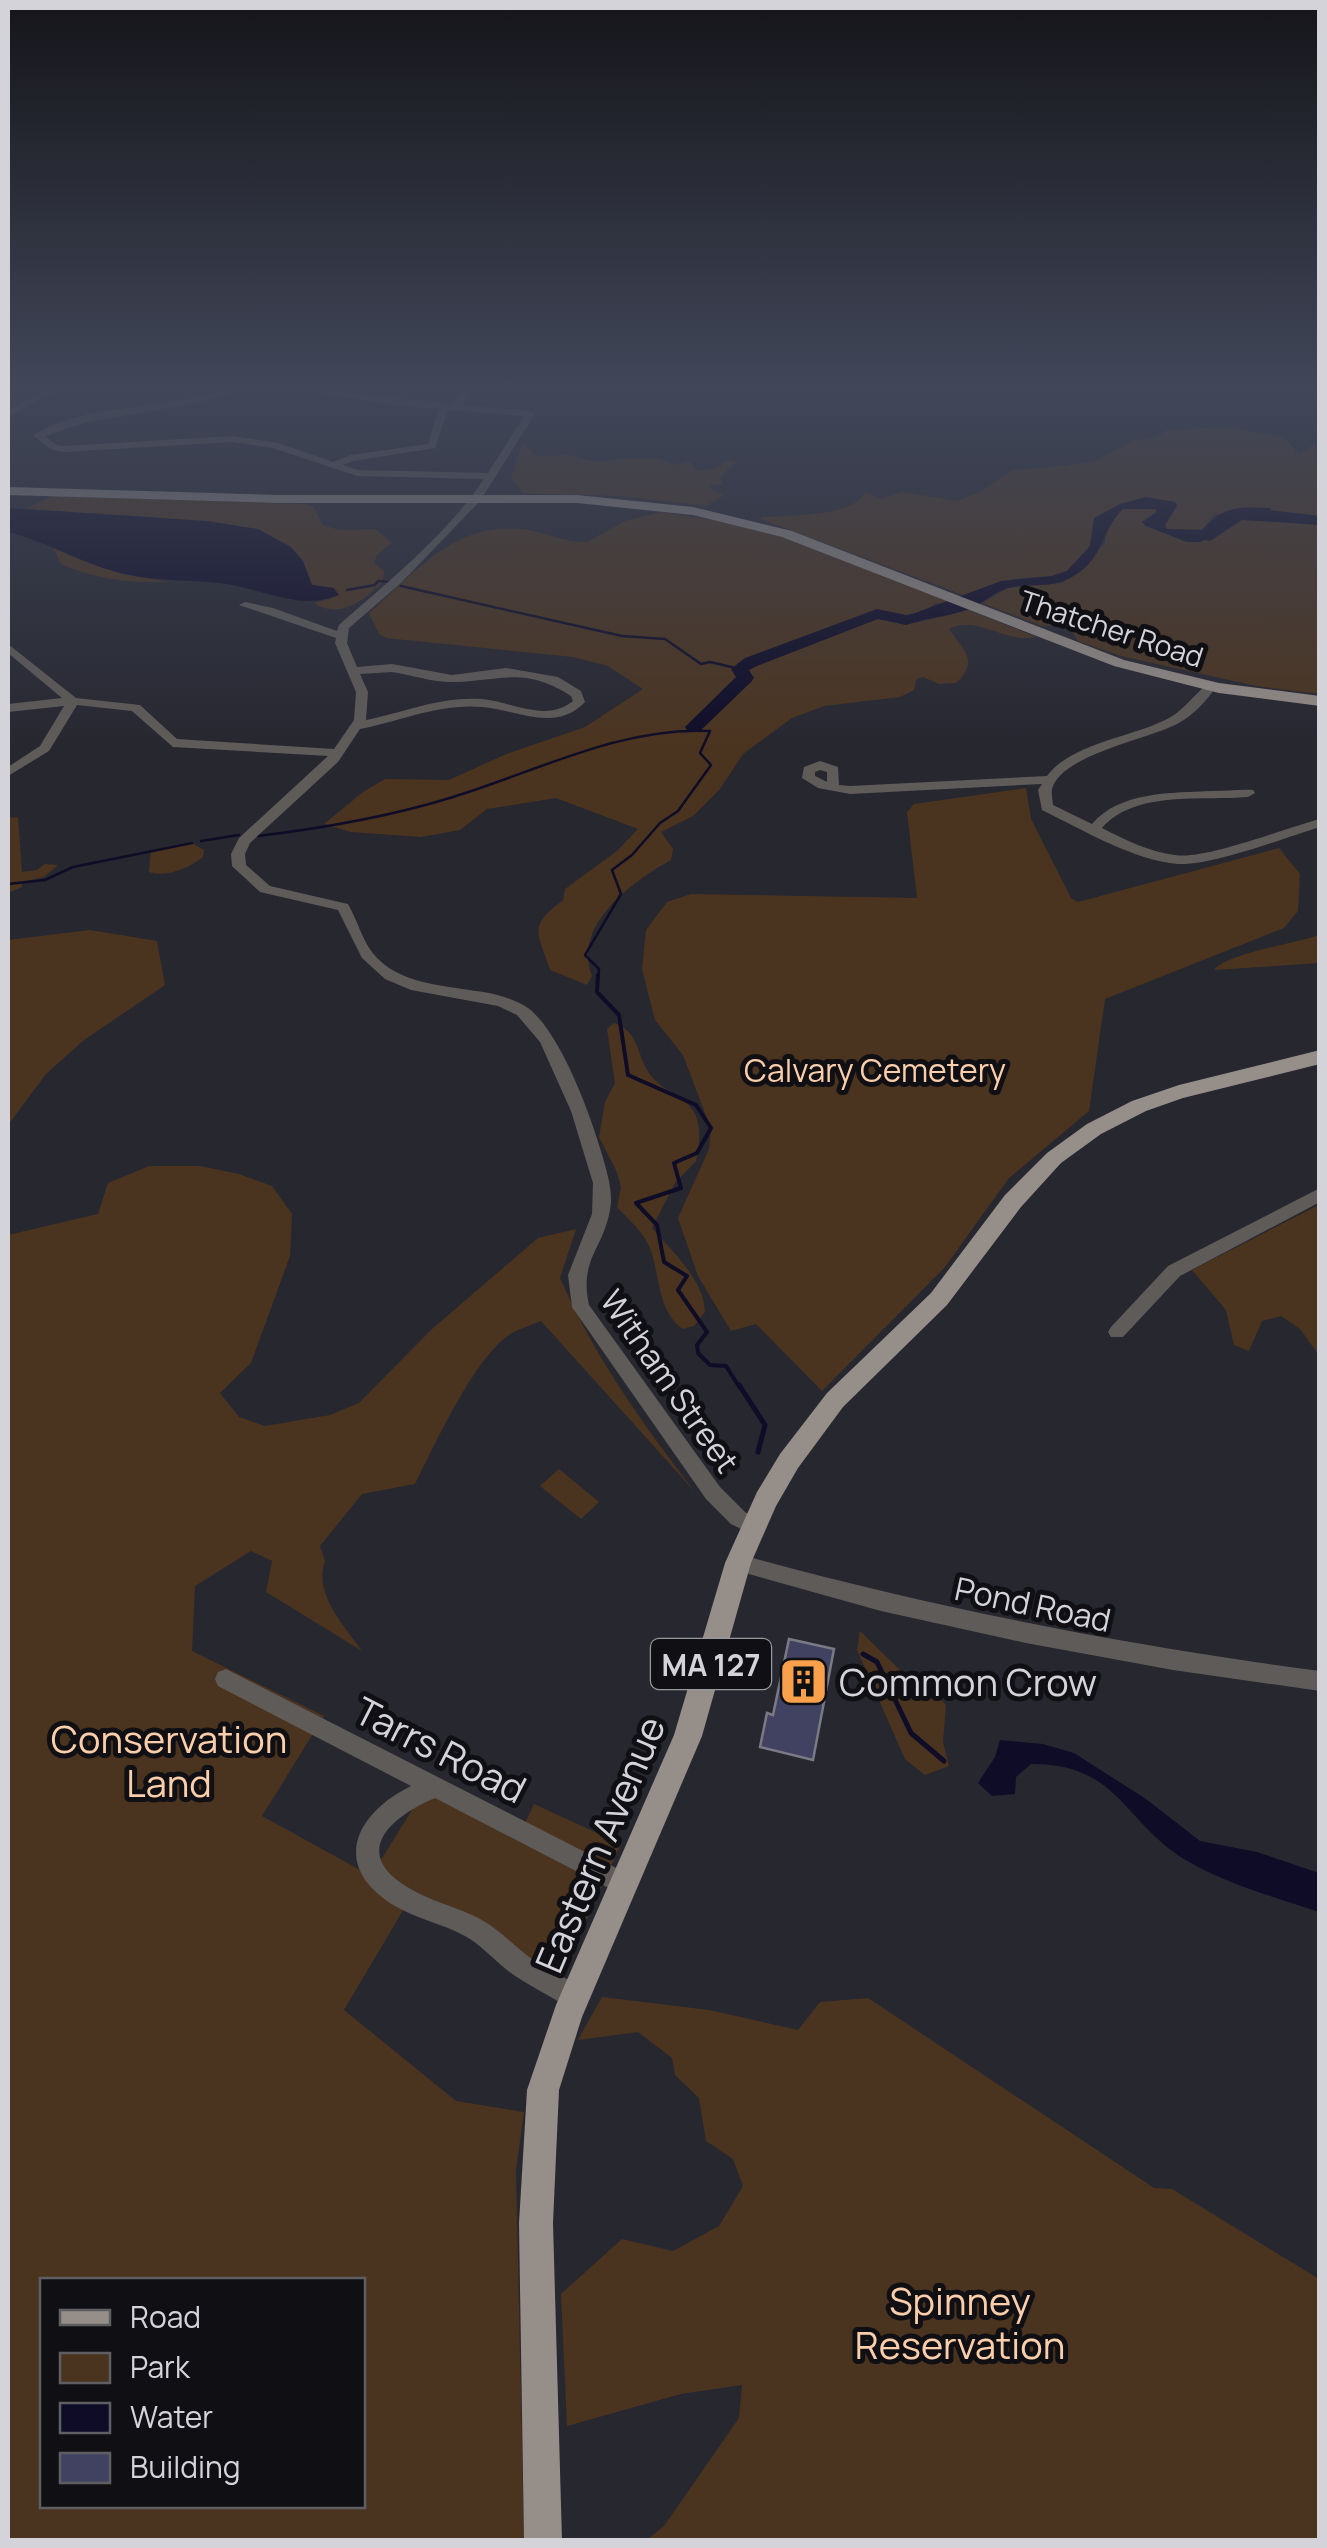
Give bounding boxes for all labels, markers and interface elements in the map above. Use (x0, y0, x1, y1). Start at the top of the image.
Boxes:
street label: Thatcher Road (1016, 581, 1208, 675)
park label: Calvary Cemetery (744, 1048, 1006, 1092)
street label: Witham Street (591, 1281, 749, 1481)
street label: Pond Road (951, 1566, 1115, 1642)
road number: MA 127 (651, 1639, 771, 1689)
building icon: Common Crow (778, 1655, 830, 1707)
place label: Common Crow (839, 1655, 1097, 1707)
street label: Tarrs Road (347, 1684, 535, 1814)
street label: Eastern Avenue (522, 1708, 676, 1980)
park label: Conservation Land (51, 1712, 287, 1808)
park label: Spinney Reservation (855, 2274, 1065, 2370)
legend (40, 2278, 365, 2508)
text: Road (130, 2296, 201, 2337)
text: Park (130, 2346, 191, 2387)
text: Water (130, 2396, 213, 2437)
text: Building (130, 2446, 241, 2487)

